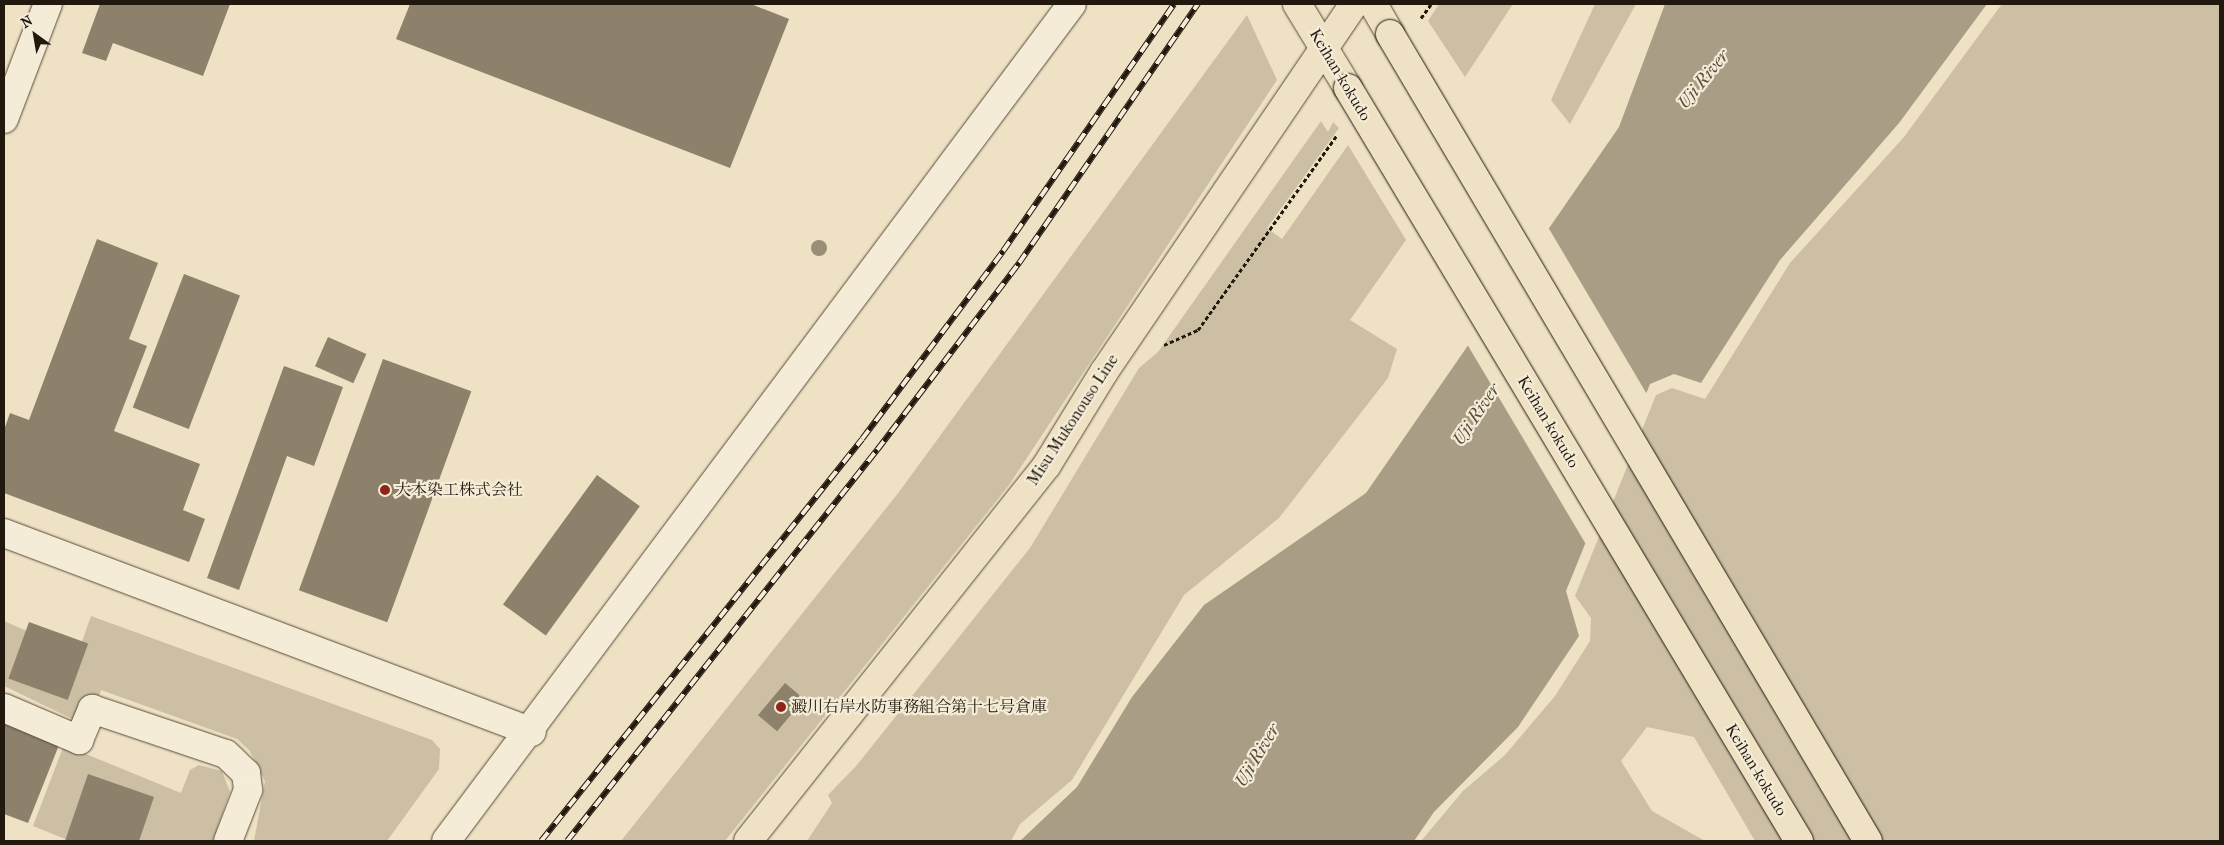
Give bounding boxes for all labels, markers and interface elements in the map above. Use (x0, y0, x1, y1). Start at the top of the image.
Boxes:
north arrow (10, 10, 60, 60)
text: N (18, 12, 36, 32)
street label: Keihan-kokudo (1305, 26, 1375, 124)
water label: Uji River (1674, 46, 1734, 114)
street label: Misu Mukonouso Line (1023, 351, 1123, 489)
street label: Keihan-kokudo (1513, 373, 1583, 471)
water label: Uji River (1449, 380, 1505, 450)
place label: 大本染工株式会社 (395, 480, 523, 500)
marker: 大本染工株式会社 (379, 484, 391, 496)
place label: 澱川右岸水防事務組合第十七号倉庫 (791, 697, 1047, 717)
marker: 澱川右岸水防事務組合第十七号倉庫 (775, 701, 787, 713)
water label: Uji River (1231, 720, 1285, 792)
street label: Keihan-kokudo (1721, 721, 1791, 819)

